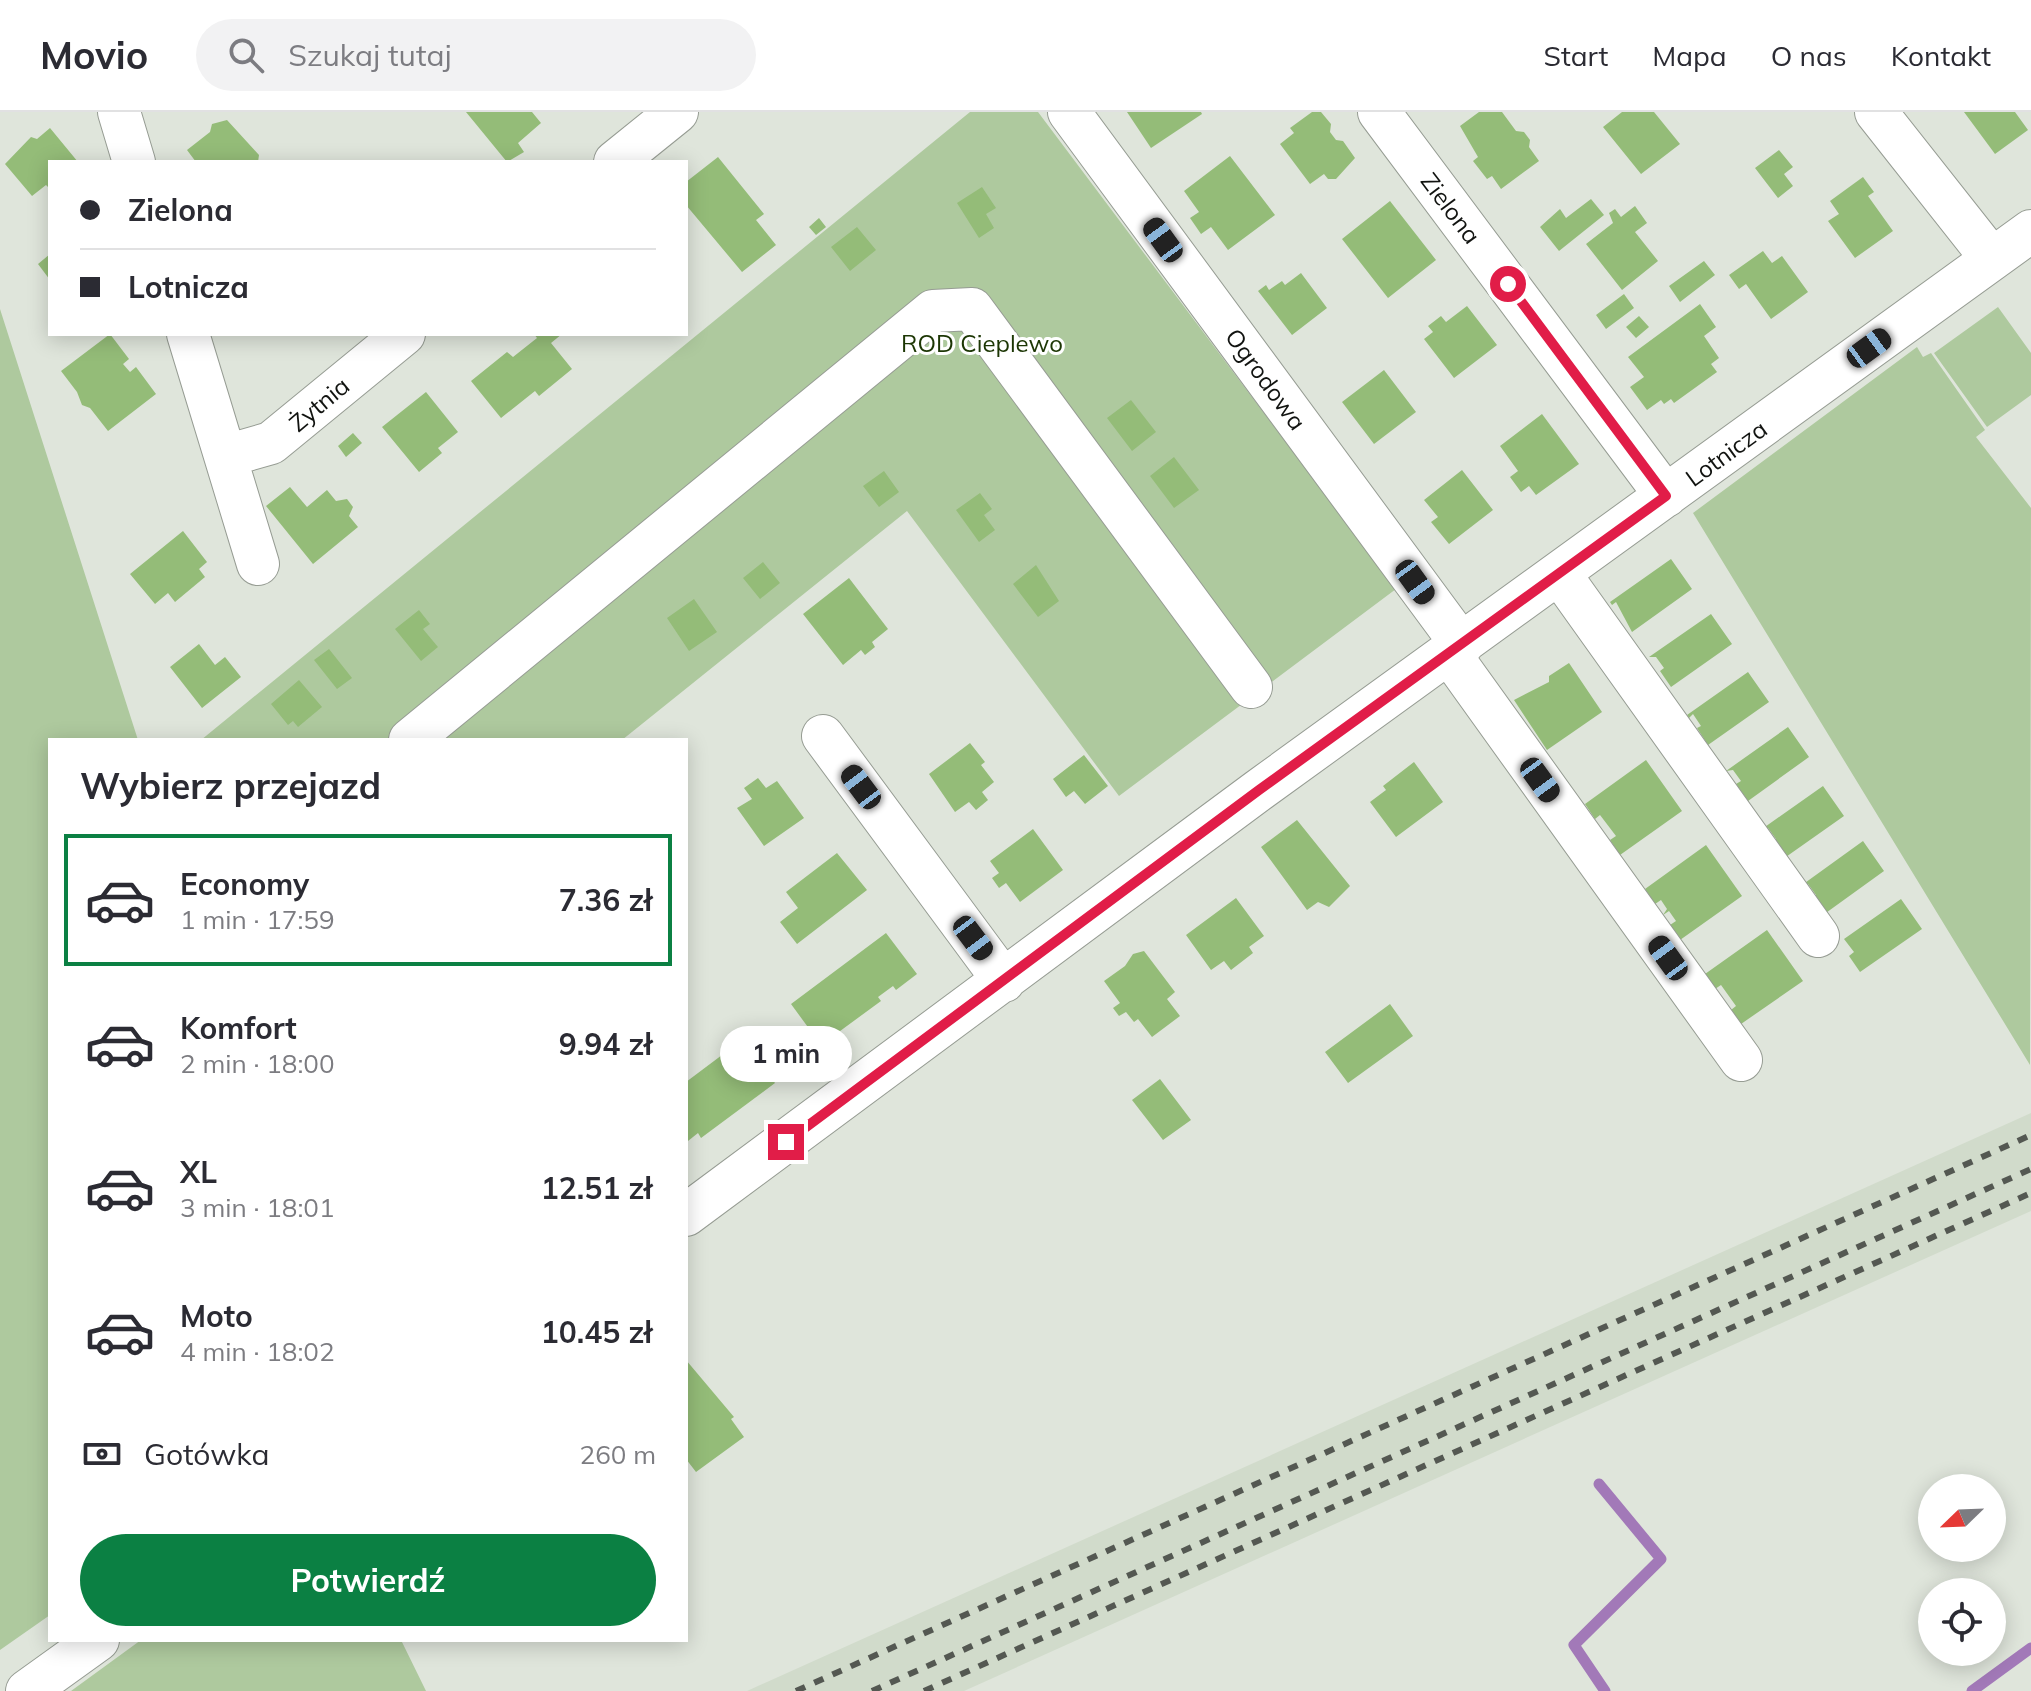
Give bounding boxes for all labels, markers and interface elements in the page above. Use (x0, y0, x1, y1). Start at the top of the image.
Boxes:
search box (196, 19, 756, 91)
text: Movio (40, 31, 148, 79)
icon: search (224, 33, 268, 77)
text: Szukaj tutaj (288, 36, 452, 74)
text: Start (1544, 38, 1608, 73)
text: Mapa (1652, 38, 1727, 73)
text: O nas (1771, 38, 1847, 73)
text: Kontakt (1891, 38, 1991, 73)
street label: Zielona (1415, 167, 1487, 249)
text: Zielona (128, 191, 233, 229)
car (1139, 214, 1187, 266)
route start (1490, 266, 1526, 302)
text: Lotnicza (128, 268, 249, 306)
street label: Ogrodowa (1219, 322, 1313, 436)
car (1843, 324, 1895, 372)
park label: ROD Cieplewo (901, 328, 1063, 358)
street label: Żytnia (283, 370, 355, 438)
street label: Lotnicza (1679, 413, 1773, 493)
car (1391, 556, 1439, 608)
car (1516, 754, 1564, 806)
car (837, 761, 885, 813)
text: Wybierz przejazd (80, 763, 381, 808)
icon: car (84, 864, 156, 936)
text: Economy (180, 865, 309, 903)
text: 7.36 zł (559, 881, 652, 919)
text: 1 min · 17:59 (180, 903, 335, 936)
car (949, 912, 997, 964)
car (1644, 932, 1692, 984)
icon: car (84, 1008, 156, 1080)
text: Komfort (180, 1009, 297, 1047)
text: 9.94 zł (559, 1025, 652, 1063)
callout: 1 min (720, 1026, 852, 1082)
text: 1 min (752, 1037, 820, 1070)
text: 2 min · 18:00 (180, 1047, 335, 1080)
route end (768, 1124, 804, 1160)
icon: car (84, 1152, 156, 1224)
text: XL (180, 1153, 217, 1191)
text: 12.51 zł (541, 1169, 652, 1207)
text: 3 min · 18:01 (180, 1191, 335, 1224)
icon: car (84, 1296, 156, 1368)
text: Moto (180, 1297, 253, 1335)
text: 10.45 zł (541, 1313, 652, 1351)
text: 4 min · 18:02 (180, 1335, 335, 1368)
icon: cash (80, 1432, 124, 1476)
text: Gotówka (144, 1435, 270, 1473)
text: 260 m (580, 1438, 656, 1471)
north arrow (1918, 1474, 2006, 1562)
map controls (1918, 1474, 2006, 1666)
button: Potwierdź (80, 1534, 656, 1626)
button: locate (1918, 1578, 2006, 1666)

